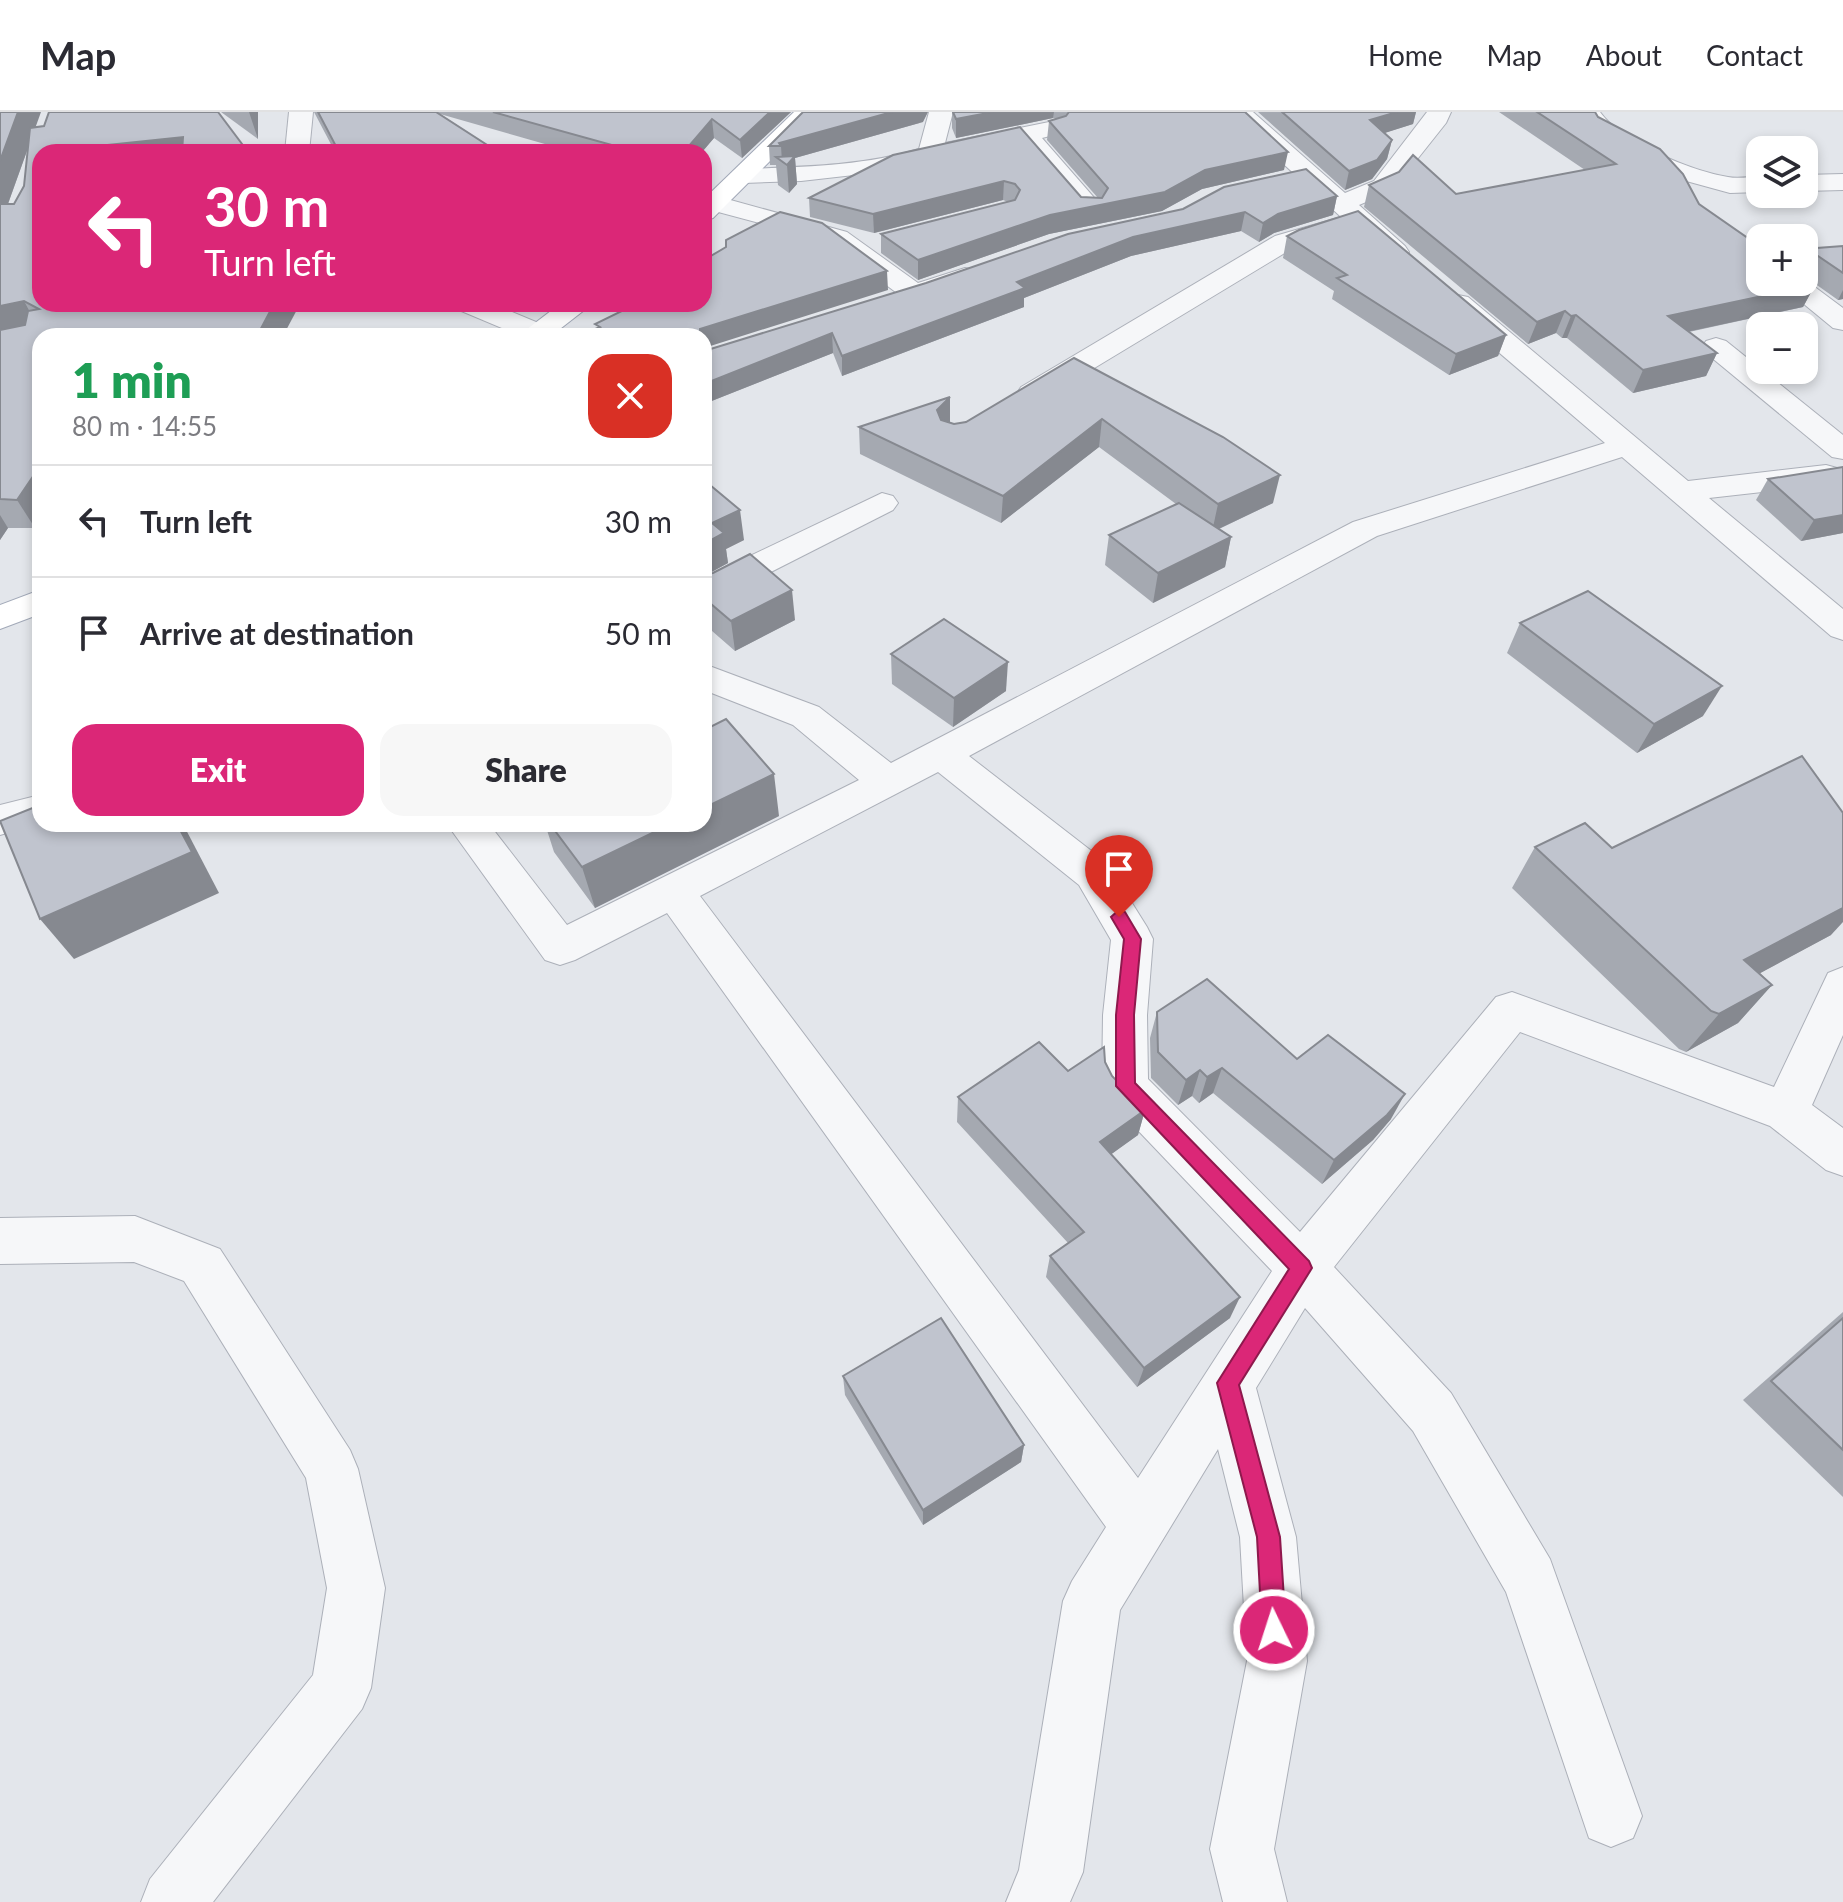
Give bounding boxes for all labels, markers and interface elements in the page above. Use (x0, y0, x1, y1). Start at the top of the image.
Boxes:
text: Map (40, 32, 116, 78)
text: Home (1368, 38, 1443, 72)
text: Map (1487, 38, 1542, 72)
text: About (1586, 38, 1662, 72)
text: Contact (1706, 38, 1803, 72)
map controls (1746, 136, 1818, 384)
button: layers (1746, 136, 1818, 208)
text: 30 m (204, 172, 329, 239)
icon: left (72, 176, 176, 280)
button: + (1746, 224, 1818, 296)
text: Turn left (204, 240, 336, 284)
button: − (1746, 312, 1818, 384)
text: 1 min (72, 351, 192, 408)
button: close (588, 354, 672, 438)
text: 80 m · 14:55 (72, 410, 217, 442)
icon: left (72, 499, 116, 543)
text: Turn left (140, 503, 252, 539)
text: 30 m (605, 503, 672, 539)
icon: arrive (72, 611, 116, 655)
text: Arrive at destination (140, 615, 414, 651)
text: 50 m (605, 615, 672, 651)
button: Exit (72, 724, 364, 816)
button: Share (380, 724, 672, 816)
pin (1085, 835, 1153, 917)
icon: arrive (1097, 847, 1141, 891)
position arrow (1232, 1588, 1316, 1672)

